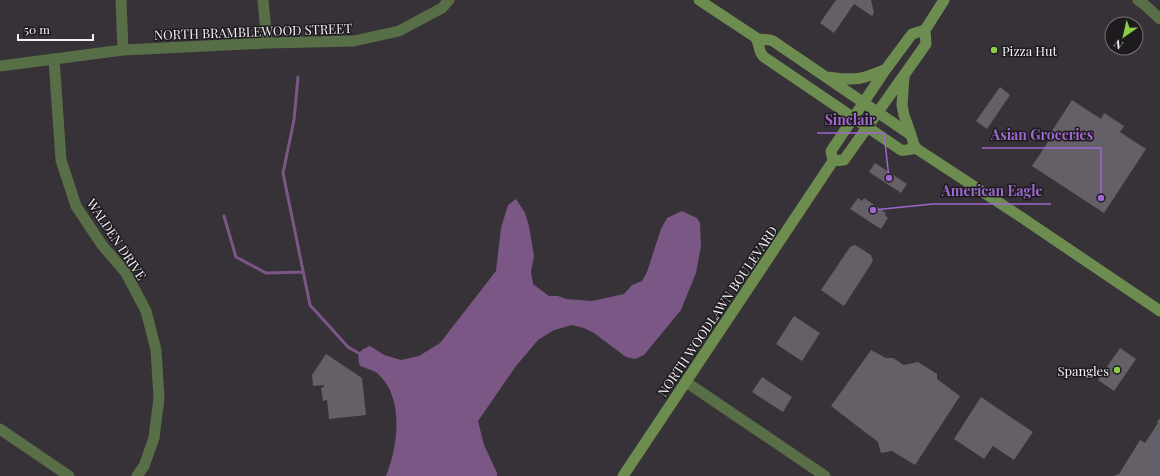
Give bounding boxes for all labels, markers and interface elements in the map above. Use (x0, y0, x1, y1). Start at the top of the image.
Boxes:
scale bar (18, 16, 93, 42)
north arrow (1104, 16, 1144, 56)
street label: NORTH BRAMBLEWOOD STREET (154, 19, 352, 43)
text: 50 m (24, 21, 50, 37)
text: N (1111, 36, 1126, 53)
place label: Pizza Hut (1002, 42, 1058, 59)
marker: Pizza Hut (989, 45, 999, 55)
callout: Sinclair (817, 107, 884, 133)
text: Sinclair (825, 110, 876, 129)
callout: Asian Groceries (982, 122, 1101, 148)
text: Asian Groceries (990, 125, 1093, 144)
callout: American Eagle (933, 178, 1051, 204)
text: American Eagle (940, 181, 1043, 200)
street label: WALDEN DRIVE (83, 194, 150, 283)
street label: NORTH WOODLAWN BOULEVARD (653, 222, 781, 400)
place label: Spangles (1057, 362, 1109, 379)
marker: Spangles (1112, 365, 1122, 375)

